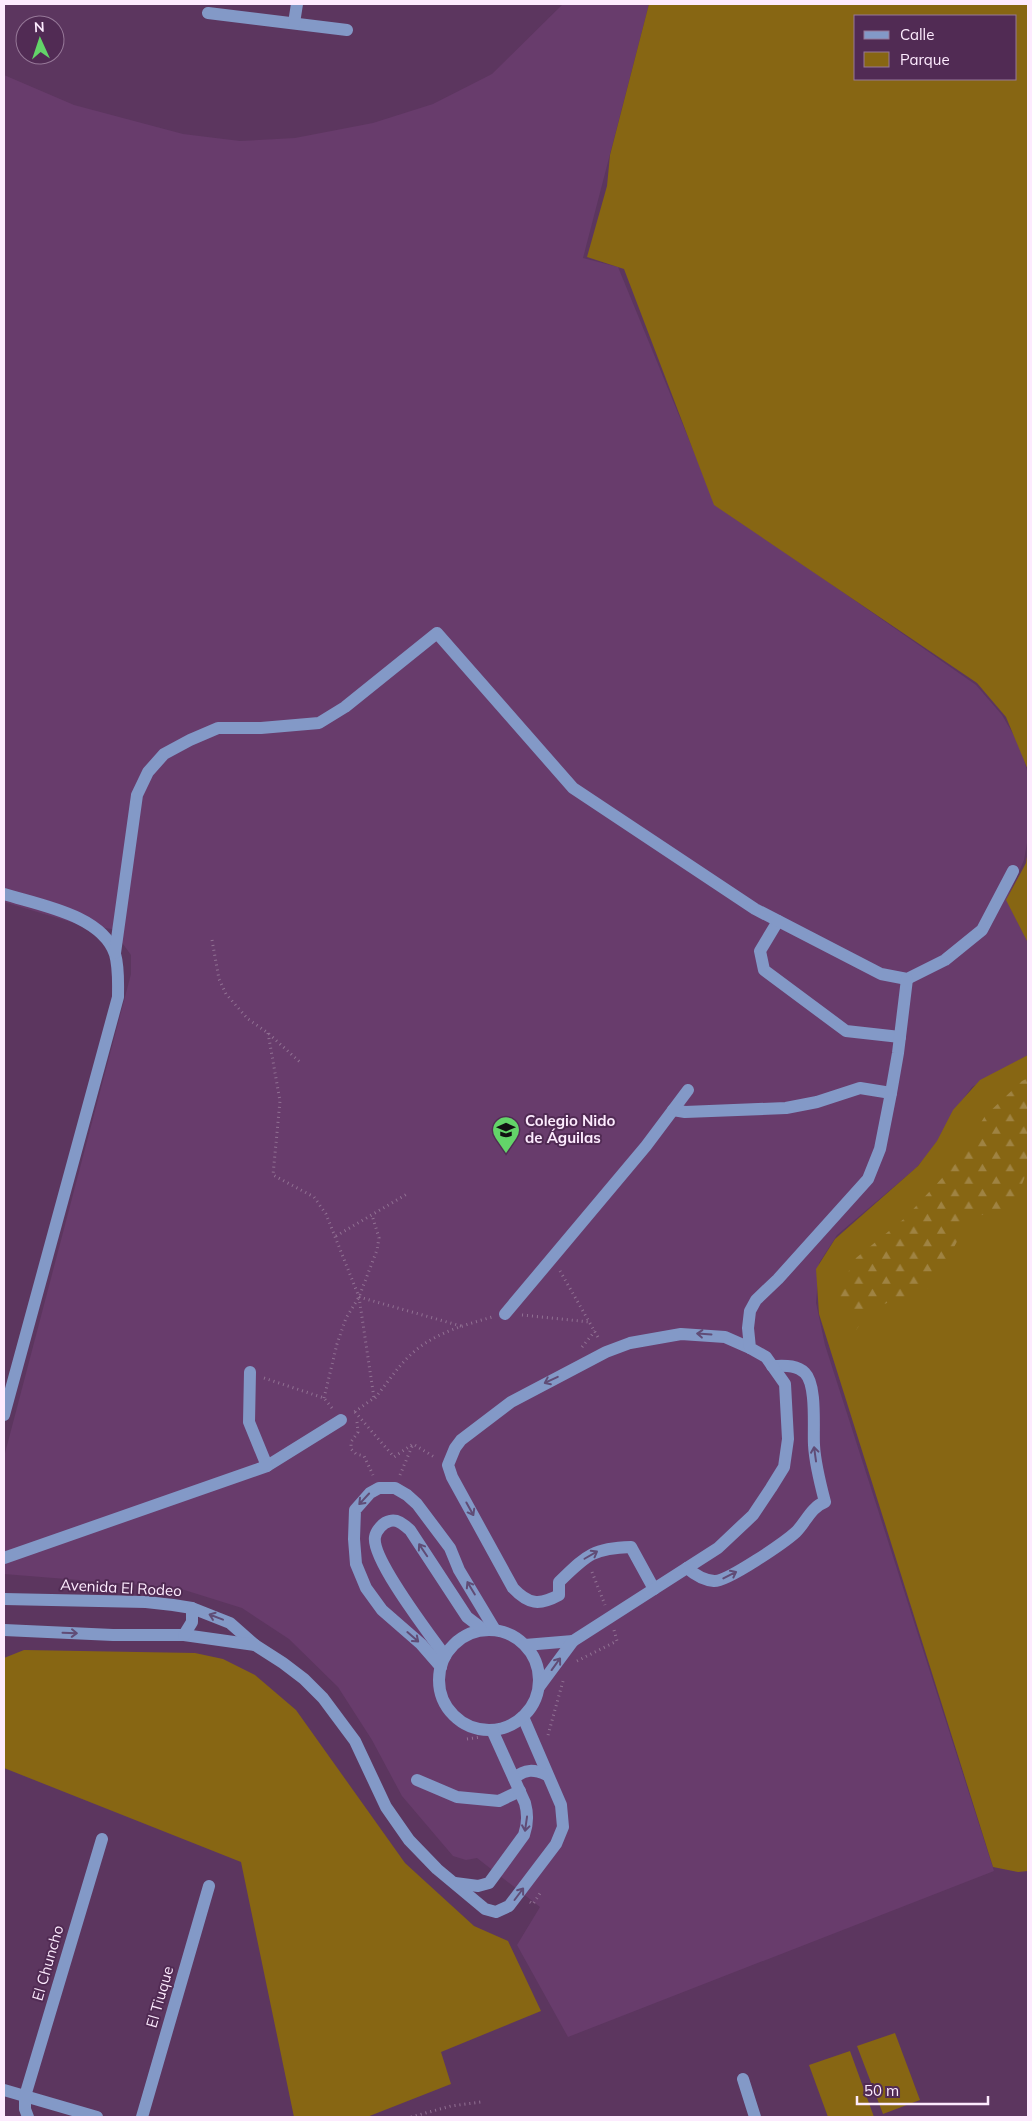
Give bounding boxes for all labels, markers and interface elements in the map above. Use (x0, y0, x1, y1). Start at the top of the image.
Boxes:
north arrow (15, 15, 65, 65)
legend (854, 15, 1017, 80)
text: N (34, 18, 45, 36)
text: Calle (900, 25, 934, 44)
text: Parque (900, 50, 950, 69)
place label: Colegio Nido de Águilas (525, 1111, 616, 1147)
school or university icon: Colegio Nido de Águilas (491, 1115, 521, 1154)
one-way arrow (696, 1330, 712, 1339)
one-way arrow (543, 1375, 558, 1385)
one-way arrow (810, 1446, 820, 1462)
one-way arrow (358, 1493, 370, 1505)
one-way arrow (465, 1501, 475, 1516)
one-way arrow (418, 1543, 428, 1557)
one-way arrow (583, 1549, 597, 1559)
one-way arrow (723, 1570, 738, 1580)
street label: Avenida El Rodeo (60, 1575, 182, 1600)
one-way arrow (465, 1582, 475, 1596)
one-way arrow (209, 1612, 224, 1621)
one-way arrow (62, 1629, 78, 1638)
one-way arrow (406, 1631, 419, 1642)
one-way arrow (551, 1657, 561, 1671)
one-way arrow (521, 1815, 531, 1831)
one-way arrow (514, 1887, 524, 1901)
street label: El Chuncho (28, 1923, 67, 2003)
street label: El Tiuque (142, 1964, 177, 2030)
scale bar (857, 2074, 988, 2106)
text: 50 m (864, 2081, 899, 2100)

